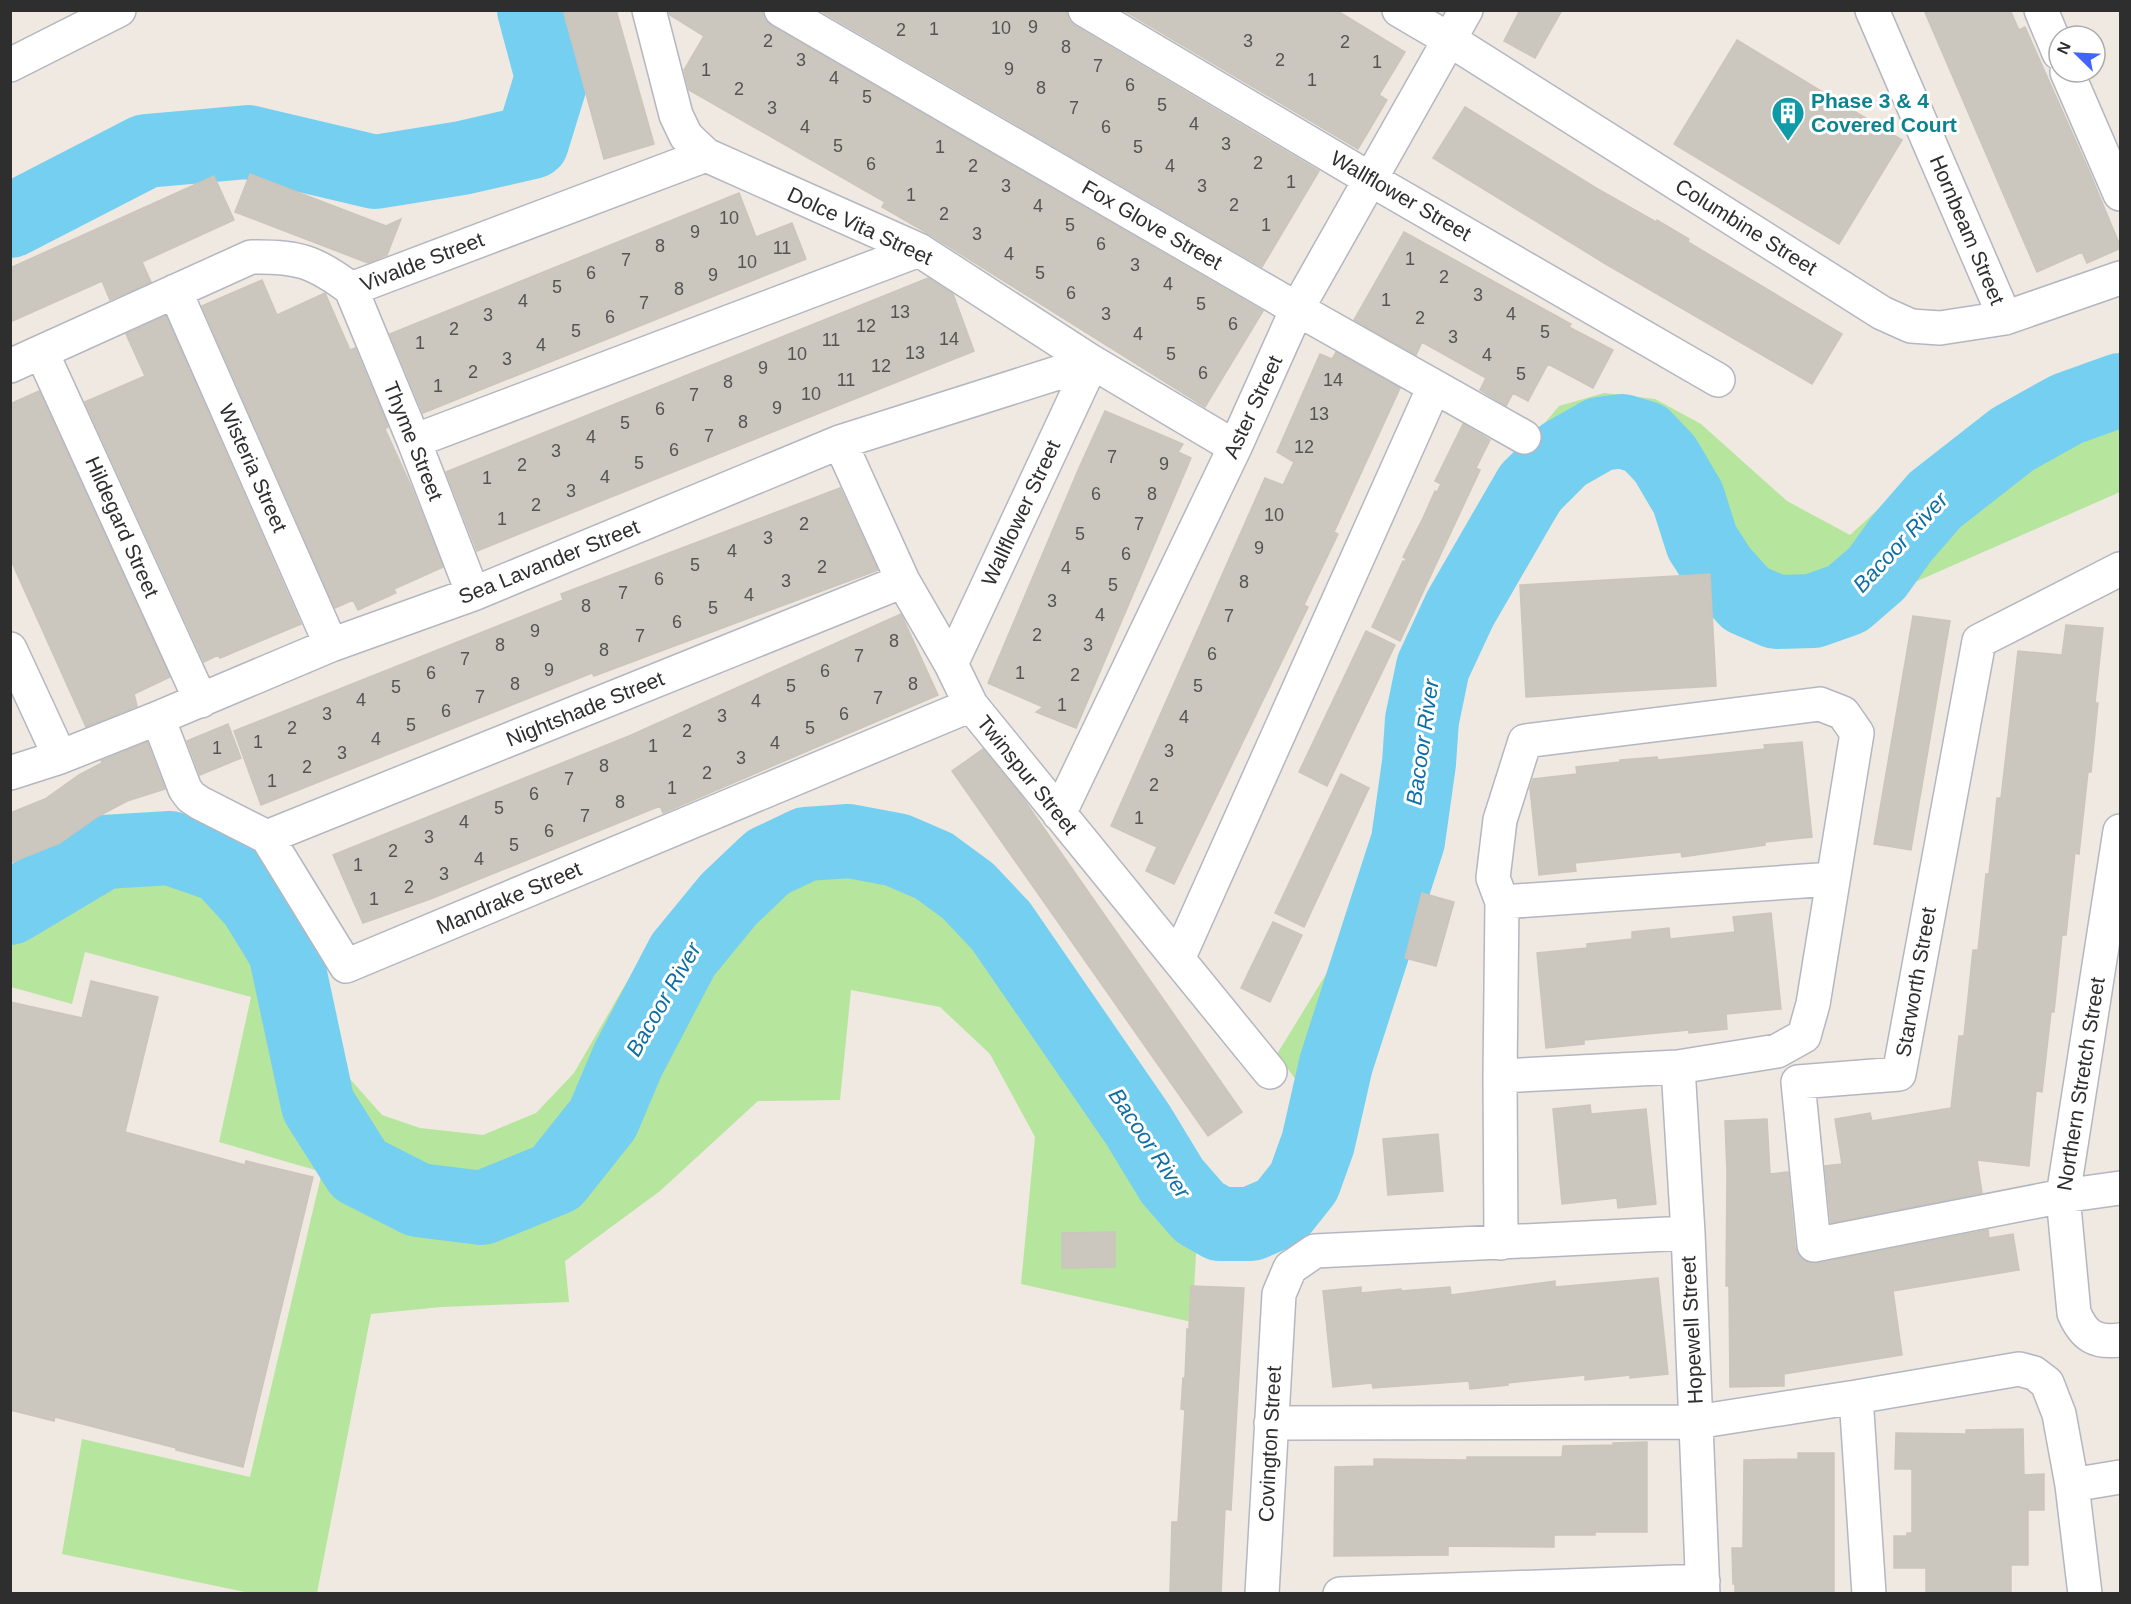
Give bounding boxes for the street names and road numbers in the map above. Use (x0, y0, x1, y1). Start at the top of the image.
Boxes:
street label: Wallflower Street (1327, 146, 1476, 245)
street label: Hornbeam Street (1926, 152, 2009, 308)
street label: Columbine Street (1671, 174, 1821, 279)
street label: Fox Glove Street (1078, 175, 1226, 274)
street label: Dolce Vita Street (784, 182, 936, 269)
street label: Vivalde Street (357, 227, 487, 296)
street label: Aster Street (1219, 352, 1286, 462)
street label: Thyme Street (379, 378, 448, 504)
street label: Wisteria Street (215, 400, 292, 536)
street label: Wallflower Street (977, 436, 1064, 589)
street label: Hildegard Street (81, 453, 164, 601)
street label: Sea Lavander Street (455, 515, 643, 608)
street label: Nightshade Street (503, 666, 667, 751)
street label: Twinspur Street (973, 711, 1082, 839)
street label: Mandrake Street (433, 857, 585, 938)
street label: Starworth Street (1891, 905, 1940, 1059)
street label: Northern Stretch Street (2052, 975, 2109, 1192)
street label: Hopewell Street (1676, 1255, 1707, 1405)
street label: Covington Street (1254, 1365, 1285, 1523)

